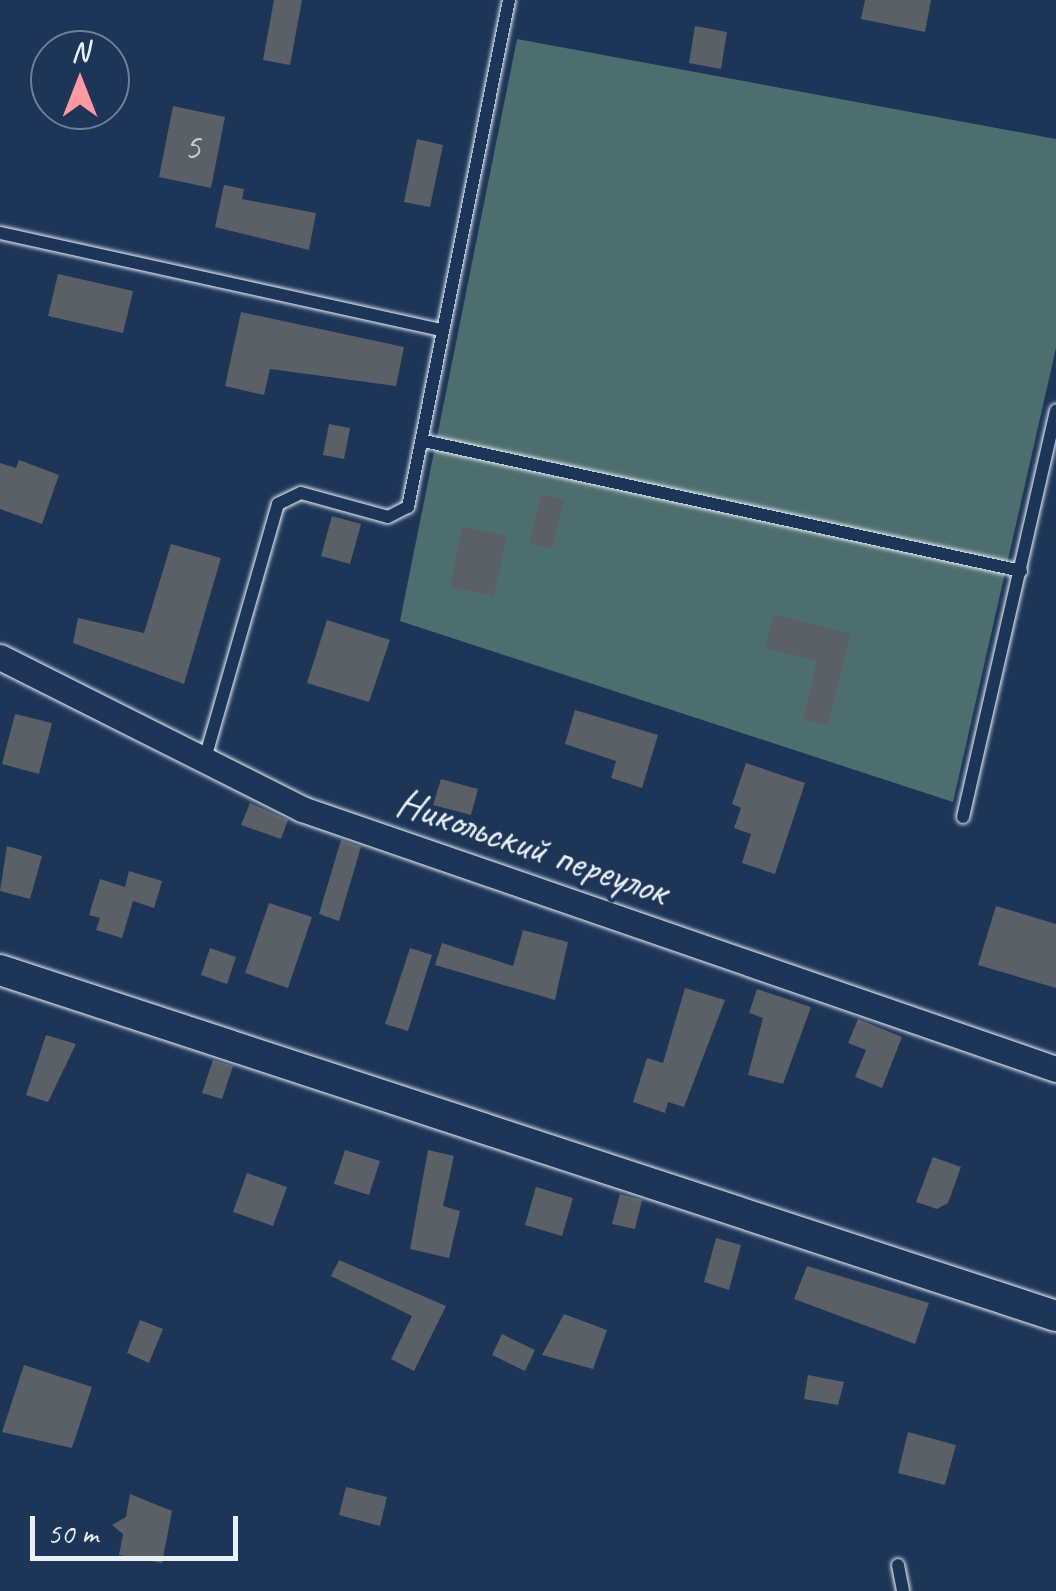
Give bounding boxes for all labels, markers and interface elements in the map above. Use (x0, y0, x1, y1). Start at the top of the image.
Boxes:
north arrow (30, 30, 130, 130)
text: N (71, 34, 89, 69)
house number: 5 (183, 124, 201, 170)
street label: Никольский переулок (390, 777, 674, 917)
scale bar (35, 1496, 242, 1558)
text: 50 m (47, 1514, 98, 1552)

